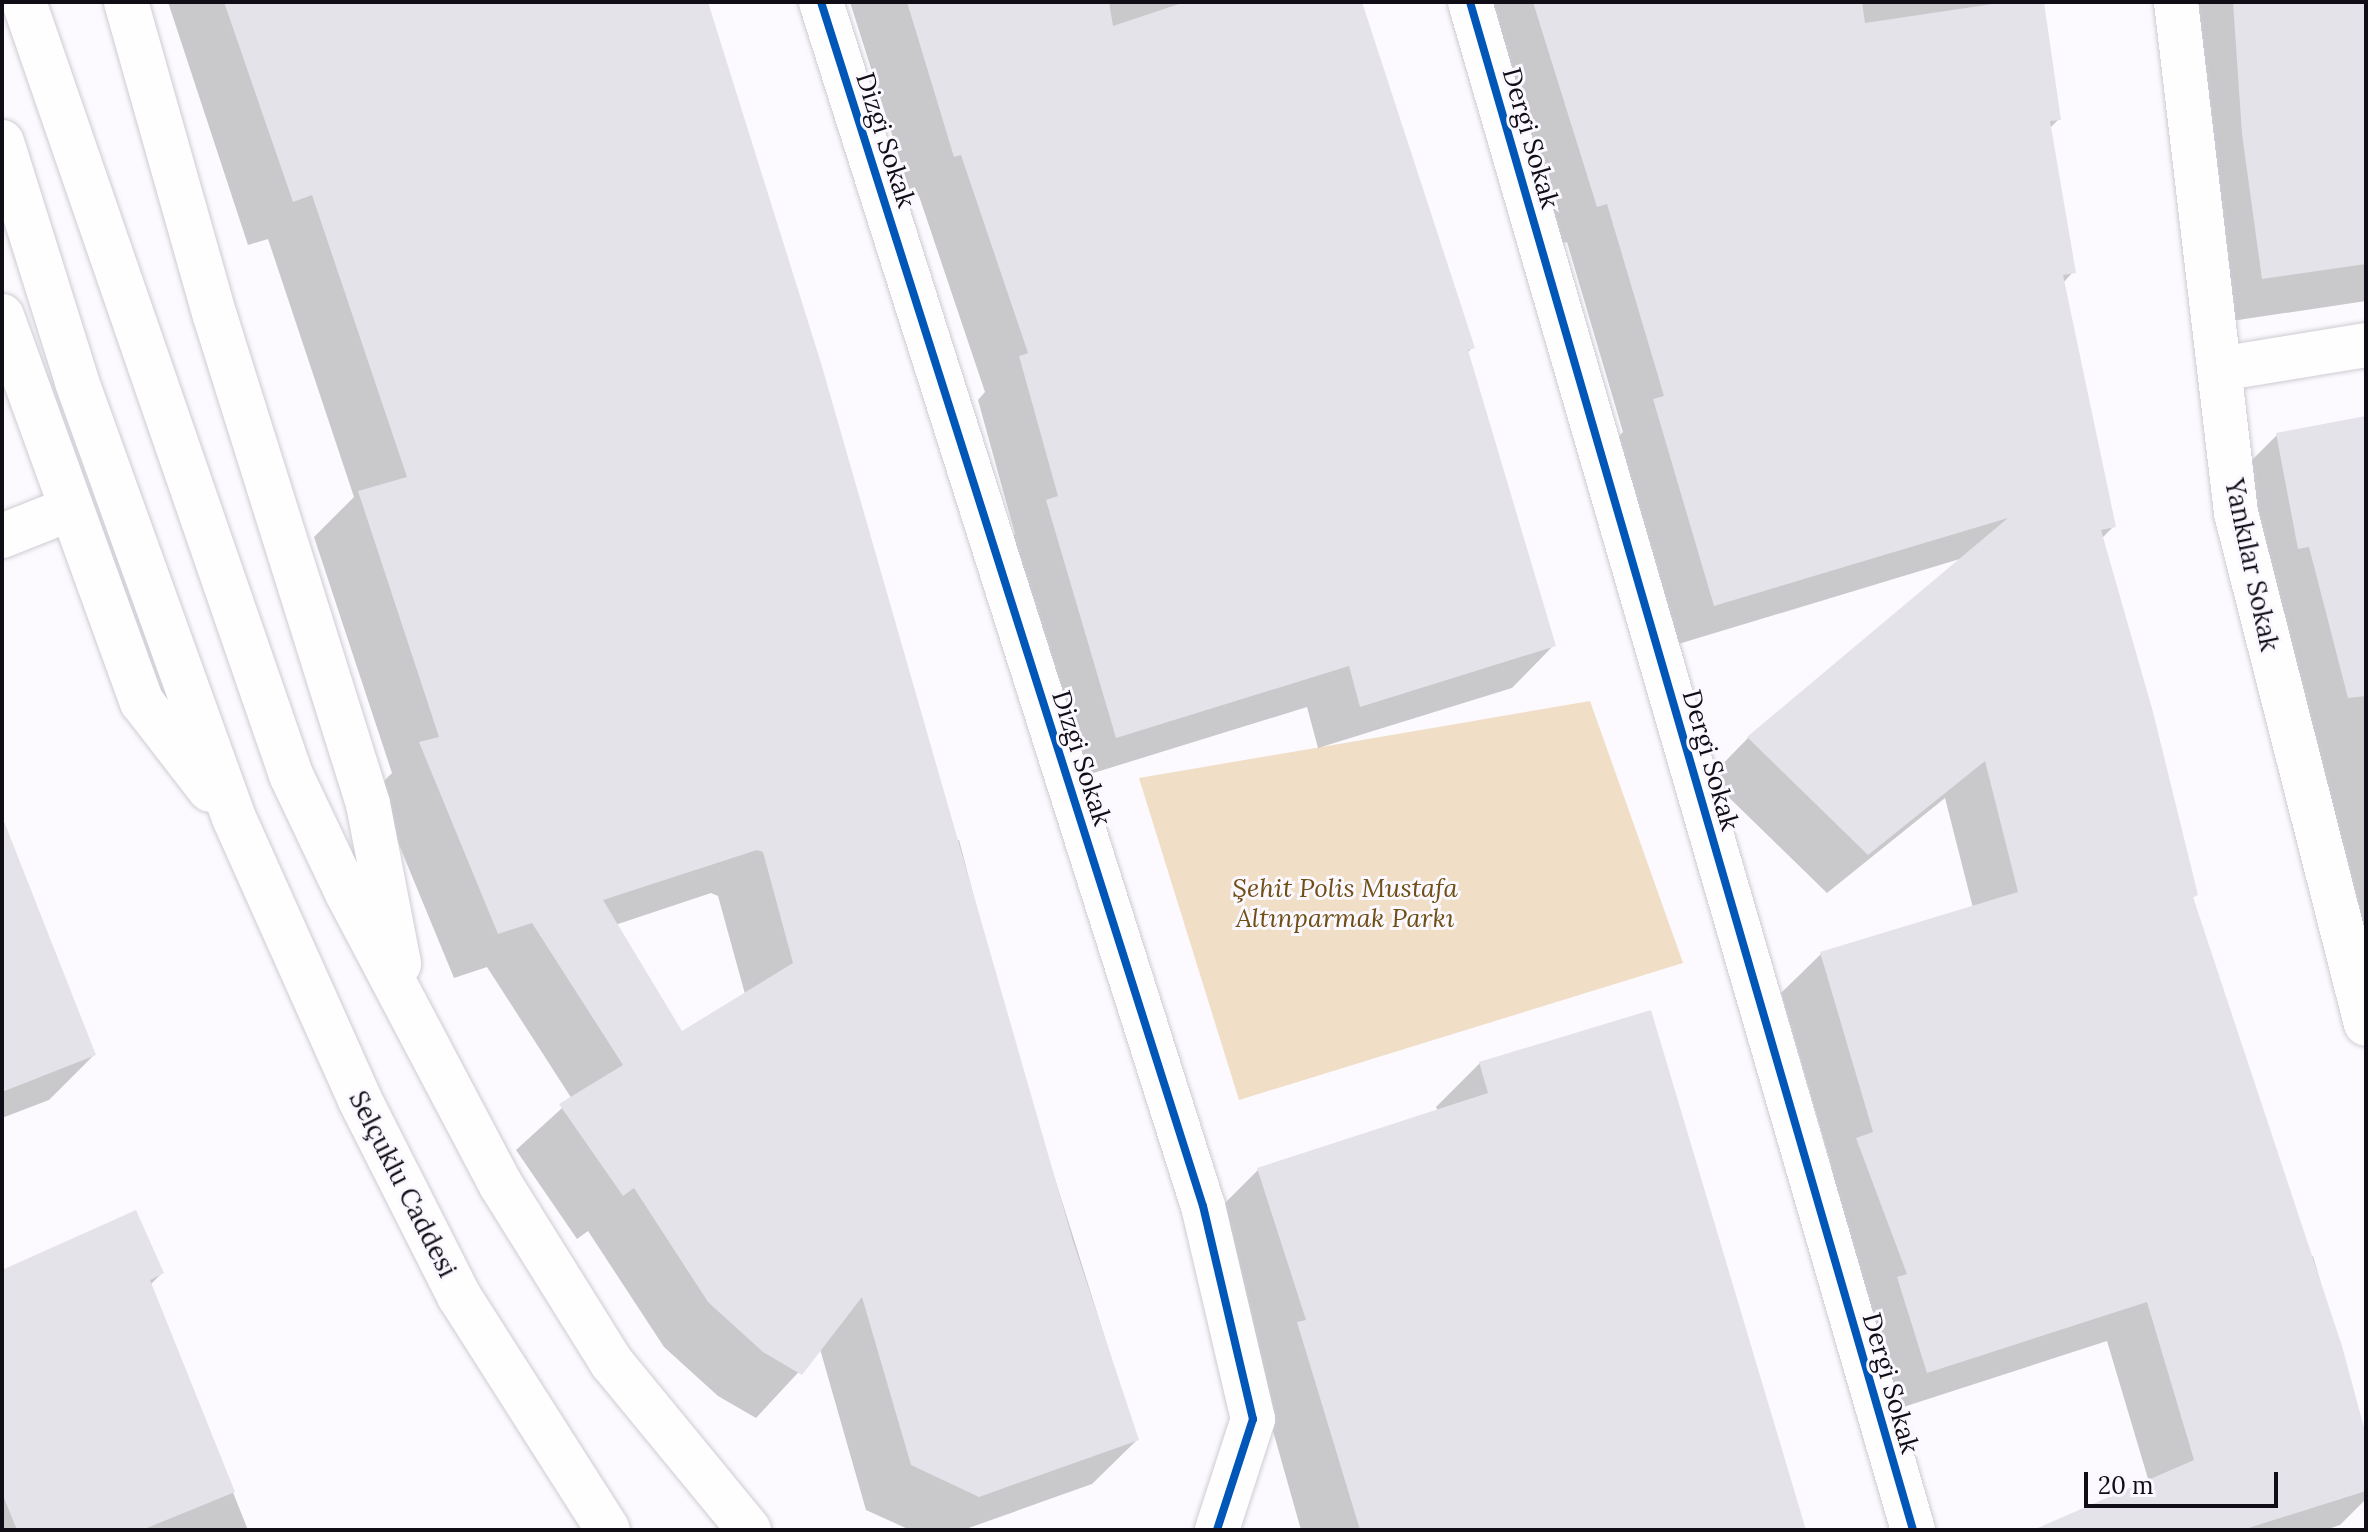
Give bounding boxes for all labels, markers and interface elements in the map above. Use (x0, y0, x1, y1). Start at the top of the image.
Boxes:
street label: Dergi Sokak (1496, 64, 1566, 212)
street label: Dizgi Sokak (849, 68, 923, 212)
street label: Yankılar Sokak (2218, 476, 2286, 654)
street label: Dizgi Sokak (1045, 686, 1119, 830)
street label: Dergi Sokak (1676, 686, 1746, 834)
park label: Şehit Polis Mustafa Altınparmak Parkı (1232, 872, 1458, 934)
street label: Selçuklu Caddesi (343, 1086, 463, 1282)
street label: Dergi Sokak (1856, 1309, 1926, 1457)
scale bar (2088, 1456, 2282, 1506)
text: 20 m (2098, 1470, 2154, 1501)

